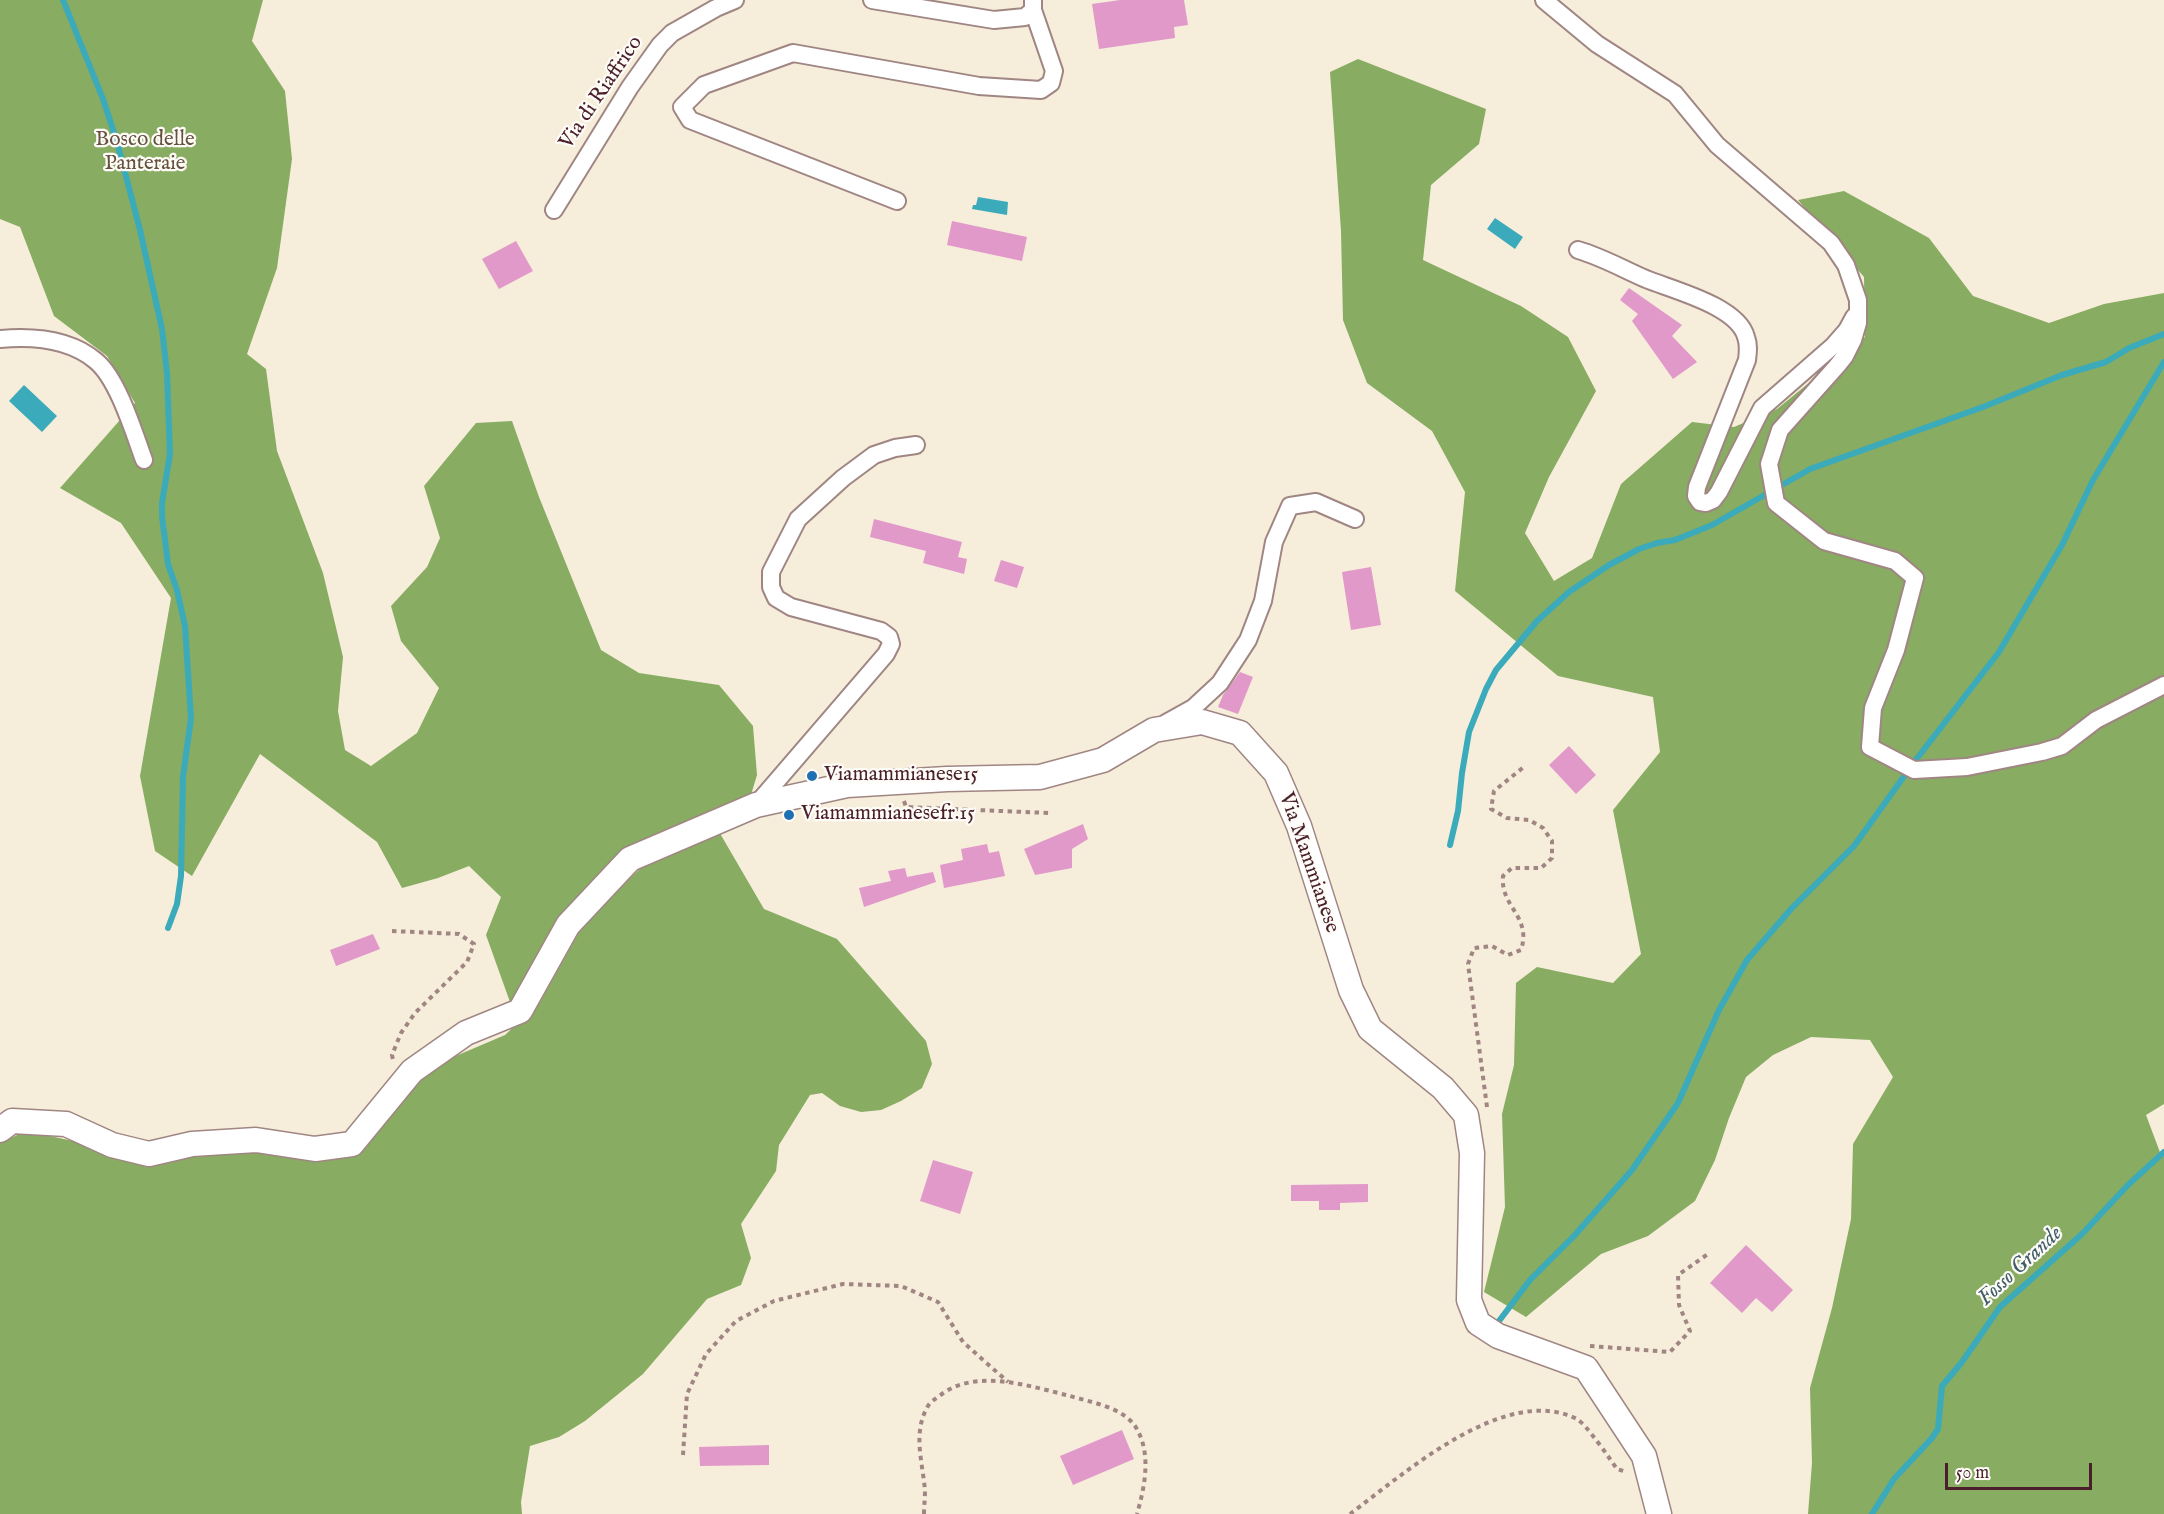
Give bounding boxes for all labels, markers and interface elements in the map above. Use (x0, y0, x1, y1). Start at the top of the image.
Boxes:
street label: Via di Riaffrico (555, 32, 649, 154)
park label: Bosco delle Panteraie (95, 128, 195, 178)
place label: Viamammianese15 (824, 763, 978, 789)
marker: Viamammianese15 (805, 769, 819, 783)
street label: Via Mammianese (1272, 789, 1344, 937)
place label: Viamammianesefr.15 (801, 802, 975, 828)
marker: Viamammianesefr.15 (782, 808, 796, 822)
water label: Fosso Grande (1974, 1221, 2068, 1313)
scale bar (1948, 1451, 2095, 1489)
text: 50 m (1956, 1462, 1989, 1485)

